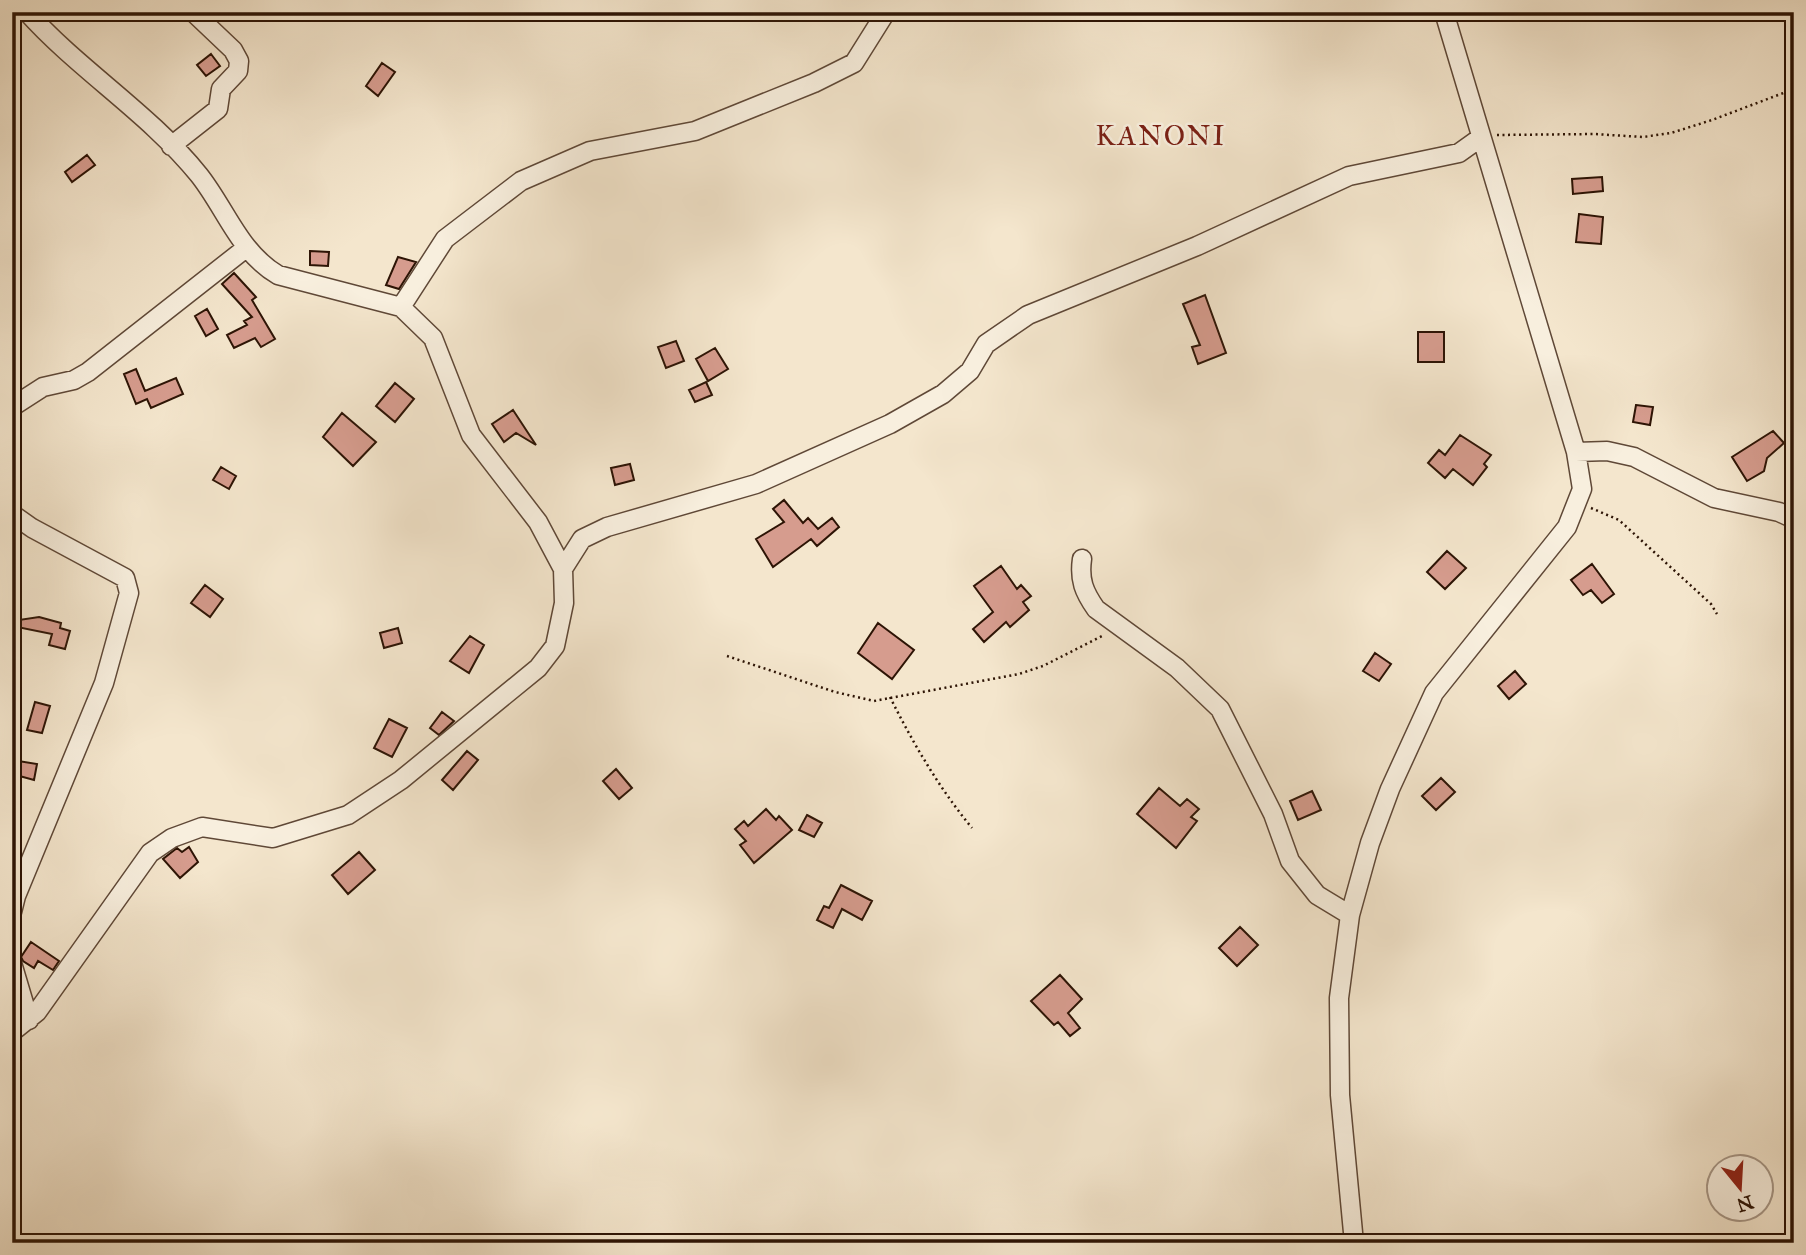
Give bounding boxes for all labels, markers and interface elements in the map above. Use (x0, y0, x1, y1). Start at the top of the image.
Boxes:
district label: KANONI (1096, 118, 1226, 153)
north arrow (1704, 1154, 1774, 1224)
text: N (1734, 1190, 1756, 1217)

